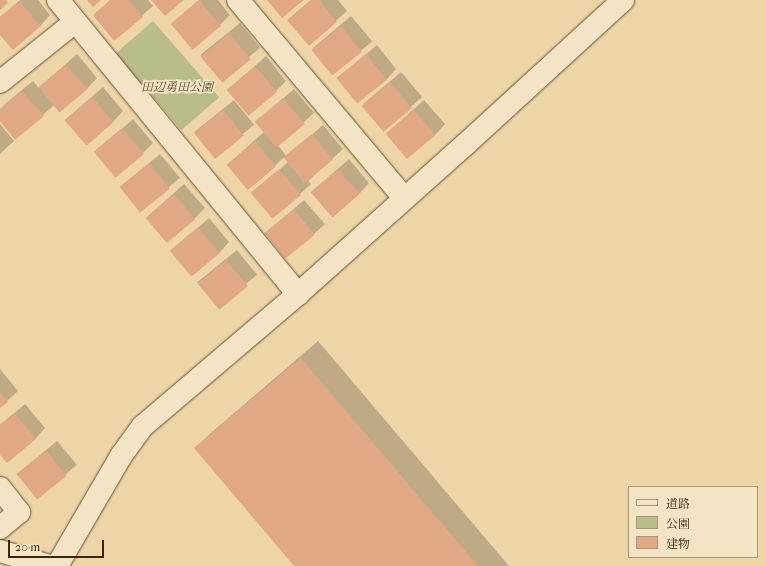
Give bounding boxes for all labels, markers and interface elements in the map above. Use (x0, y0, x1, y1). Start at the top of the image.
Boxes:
park label: 田辺勇田公園 (141, 81, 213, 95)
legend (628, 486, 758, 558)
text: 道路 (666, 497, 690, 511)
text: 公園 (666, 517, 690, 531)
scale bar (10, 532, 106, 558)
text: 建物 (666, 537, 690, 551)
text: 20 m (15, 540, 40, 554)

